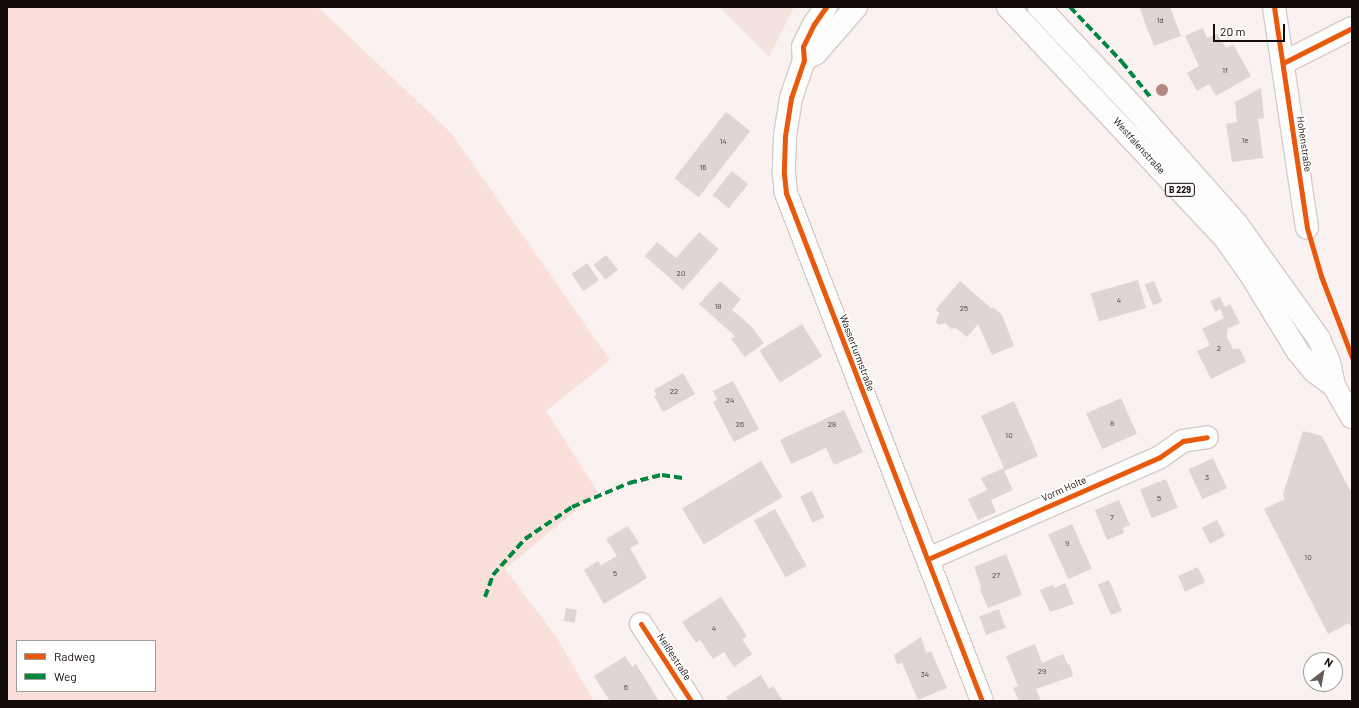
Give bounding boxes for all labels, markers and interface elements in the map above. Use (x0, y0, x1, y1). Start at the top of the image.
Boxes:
house number: 1d (1156, 16, 1164, 26)
scale bar (1215, 16, 1287, 42)
text: 20 m (1220, 24, 1246, 38)
house number: 1f (1222, 66, 1228, 76)
street label: Westfalenstraße (1111, 115, 1167, 177)
street label: Hohenstraße (1294, 115, 1314, 173)
house number: 1e (1241, 136, 1249, 146)
house number: 14 (719, 137, 727, 147)
house number: 16 (700, 163, 706, 173)
road number: B 229 (1164, 183, 1196, 197)
house number: 20 (677, 269, 685, 279)
house number: 4 (1117, 296, 1121, 306)
house number: 18 (715, 302, 721, 312)
house number: 25 (960, 304, 968, 314)
street label: Wasserturmstraße (837, 313, 877, 393)
house number: 2 (1217, 344, 1221, 354)
house number: 22 (670, 387, 678, 397)
house number: 24 (726, 396, 734, 406)
house number: 8 (1110, 419, 1114, 429)
house number: 26 (736, 420, 744, 430)
house number: 28 (828, 420, 836, 430)
house number: 10 (1005, 431, 1013, 441)
house number: 3 (1205, 473, 1209, 483)
street label: Vorm Holte (1040, 474, 1088, 504)
house number: 5 (1157, 494, 1161, 504)
house number: 7 (1110, 513, 1114, 523)
house number: 9 (1065, 539, 1069, 549)
house number: 10 (1304, 553, 1312, 563)
house number: 5 (613, 569, 617, 579)
house number: 27 (992, 571, 1000, 581)
house number: 4 (712, 624, 716, 634)
street label: Neißestraße (654, 631, 694, 683)
legend (16, 640, 156, 692)
text: Radweg (54, 649, 95, 663)
north arrow (1303, 652, 1343, 692)
text: N (1322, 655, 1335, 670)
house number: 29 (1038, 667, 1046, 677)
text: Weg (54, 669, 77, 683)
house number: 34 (921, 670, 929, 680)
house number: 6 (624, 683, 628, 693)

